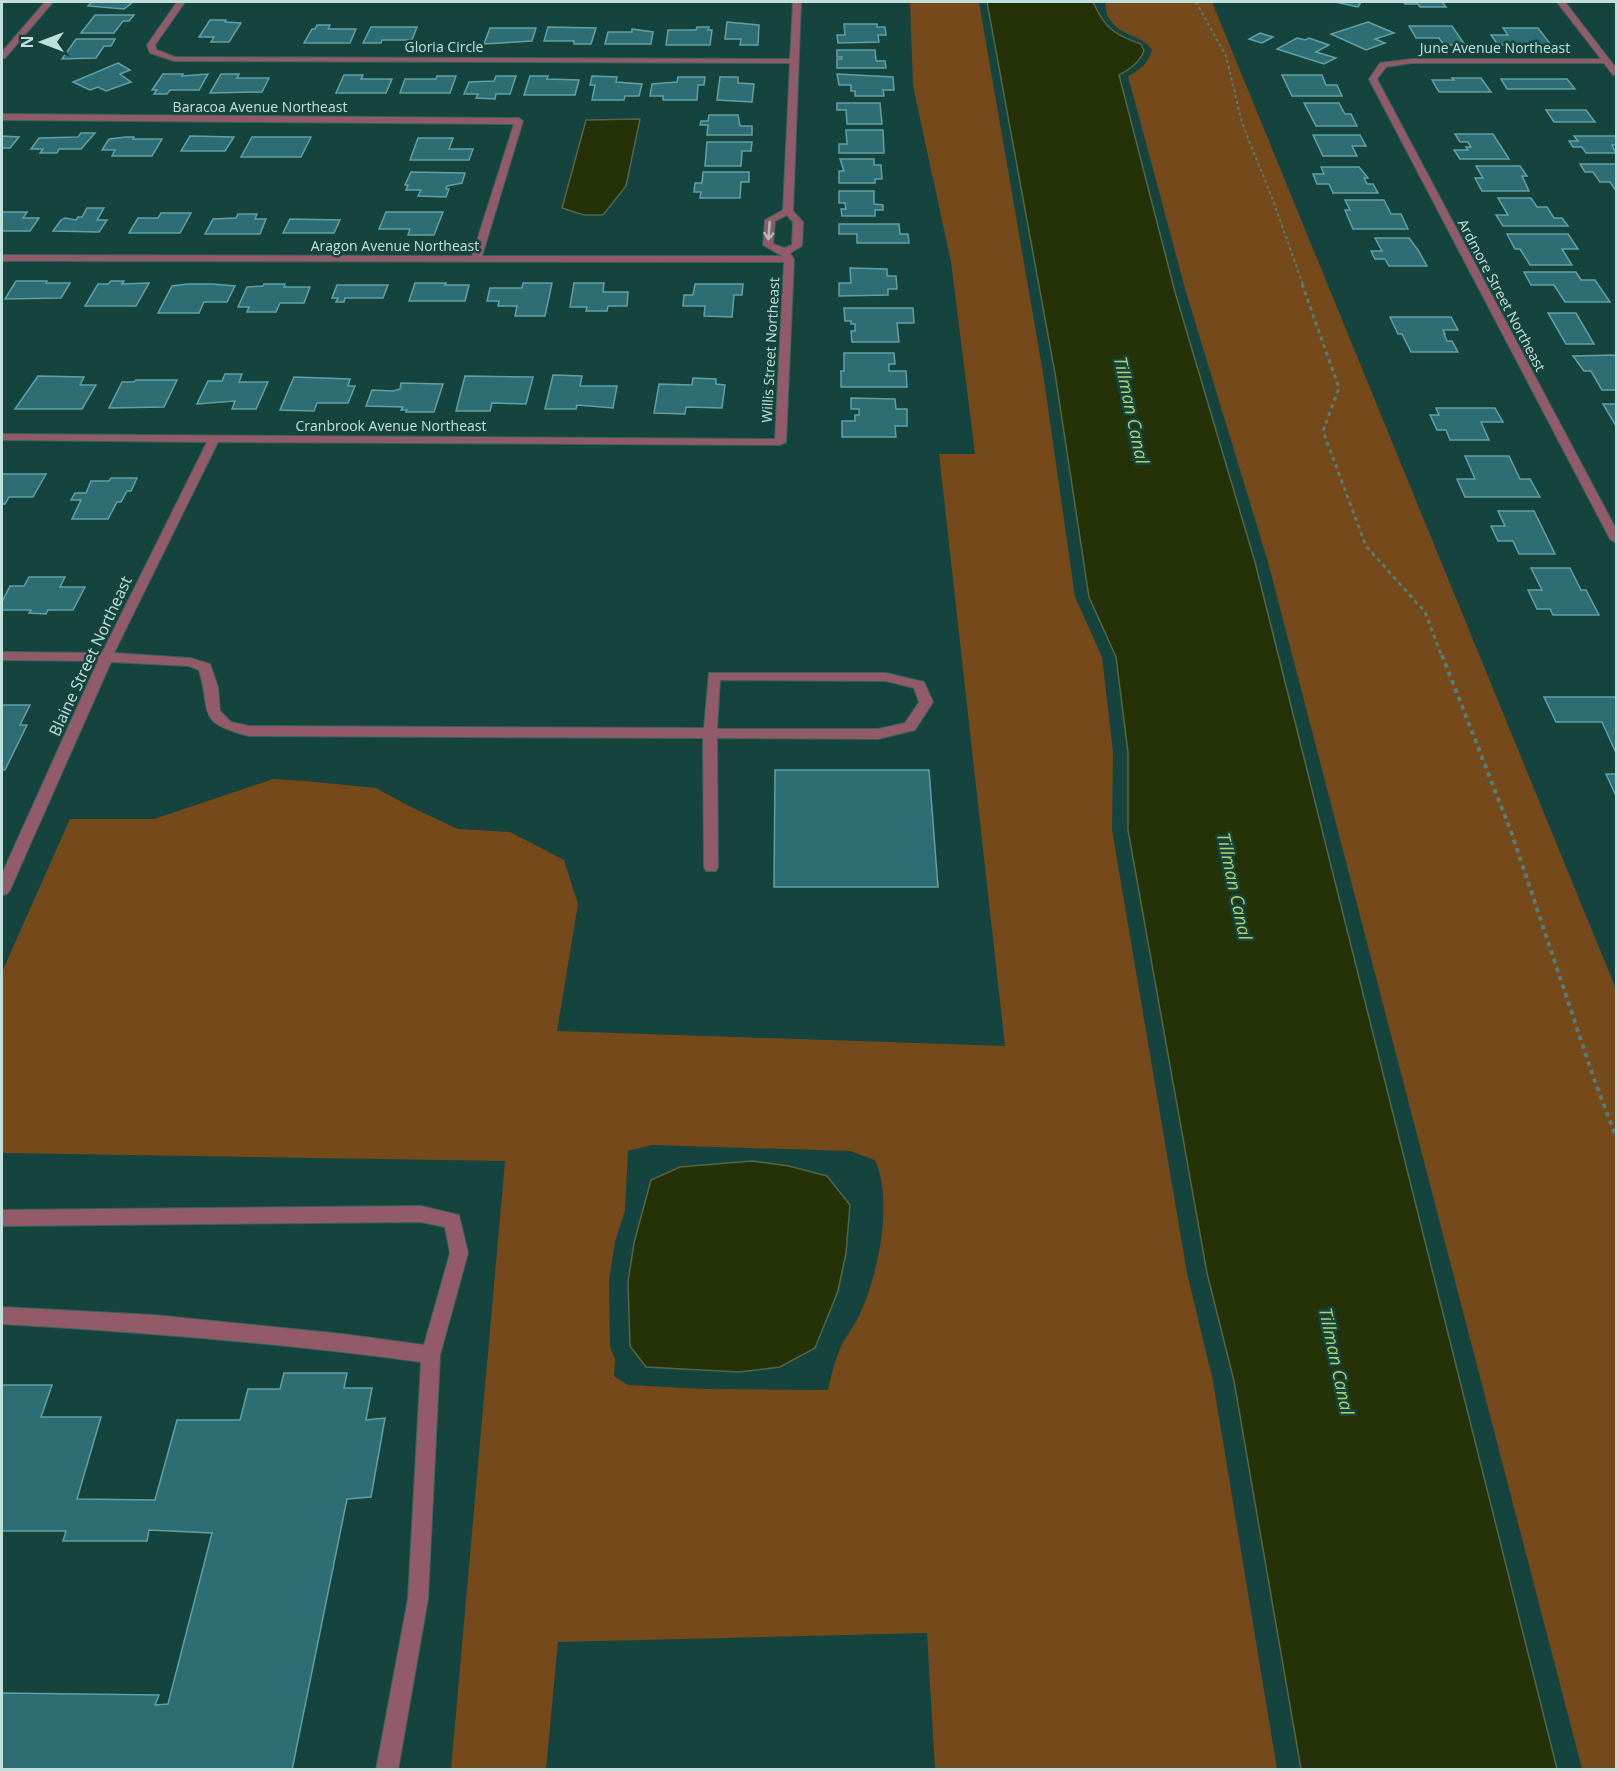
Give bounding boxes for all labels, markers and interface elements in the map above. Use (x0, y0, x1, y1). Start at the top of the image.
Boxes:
north arrow (12, 12, 72, 72)
text: N (16, 35, 38, 49)
street label: Gloria Circle (405, 37, 484, 56)
street label: June Avenue Northeast (1418, 38, 1570, 57)
street label: Baracoa Avenue Northeast (173, 97, 347, 116)
street label: Ardmore Street Northeast (1454, 215, 1550, 375)
one-way arrow (763, 221, 774, 241)
street label: Aragon Avenue Northeast (311, 236, 479, 255)
street label: Willis Street Northeast (757, 277, 783, 423)
water label: Tillman Canal (1109, 354, 1155, 466)
street label: Cranbrook Avenue Northeast (296, 416, 486, 435)
street label: Blaine Street Northeast (43, 572, 137, 740)
water label: Tillman Canal (1212, 830, 1258, 942)
water label: Tillman Canal (1314, 1305, 1360, 1417)

